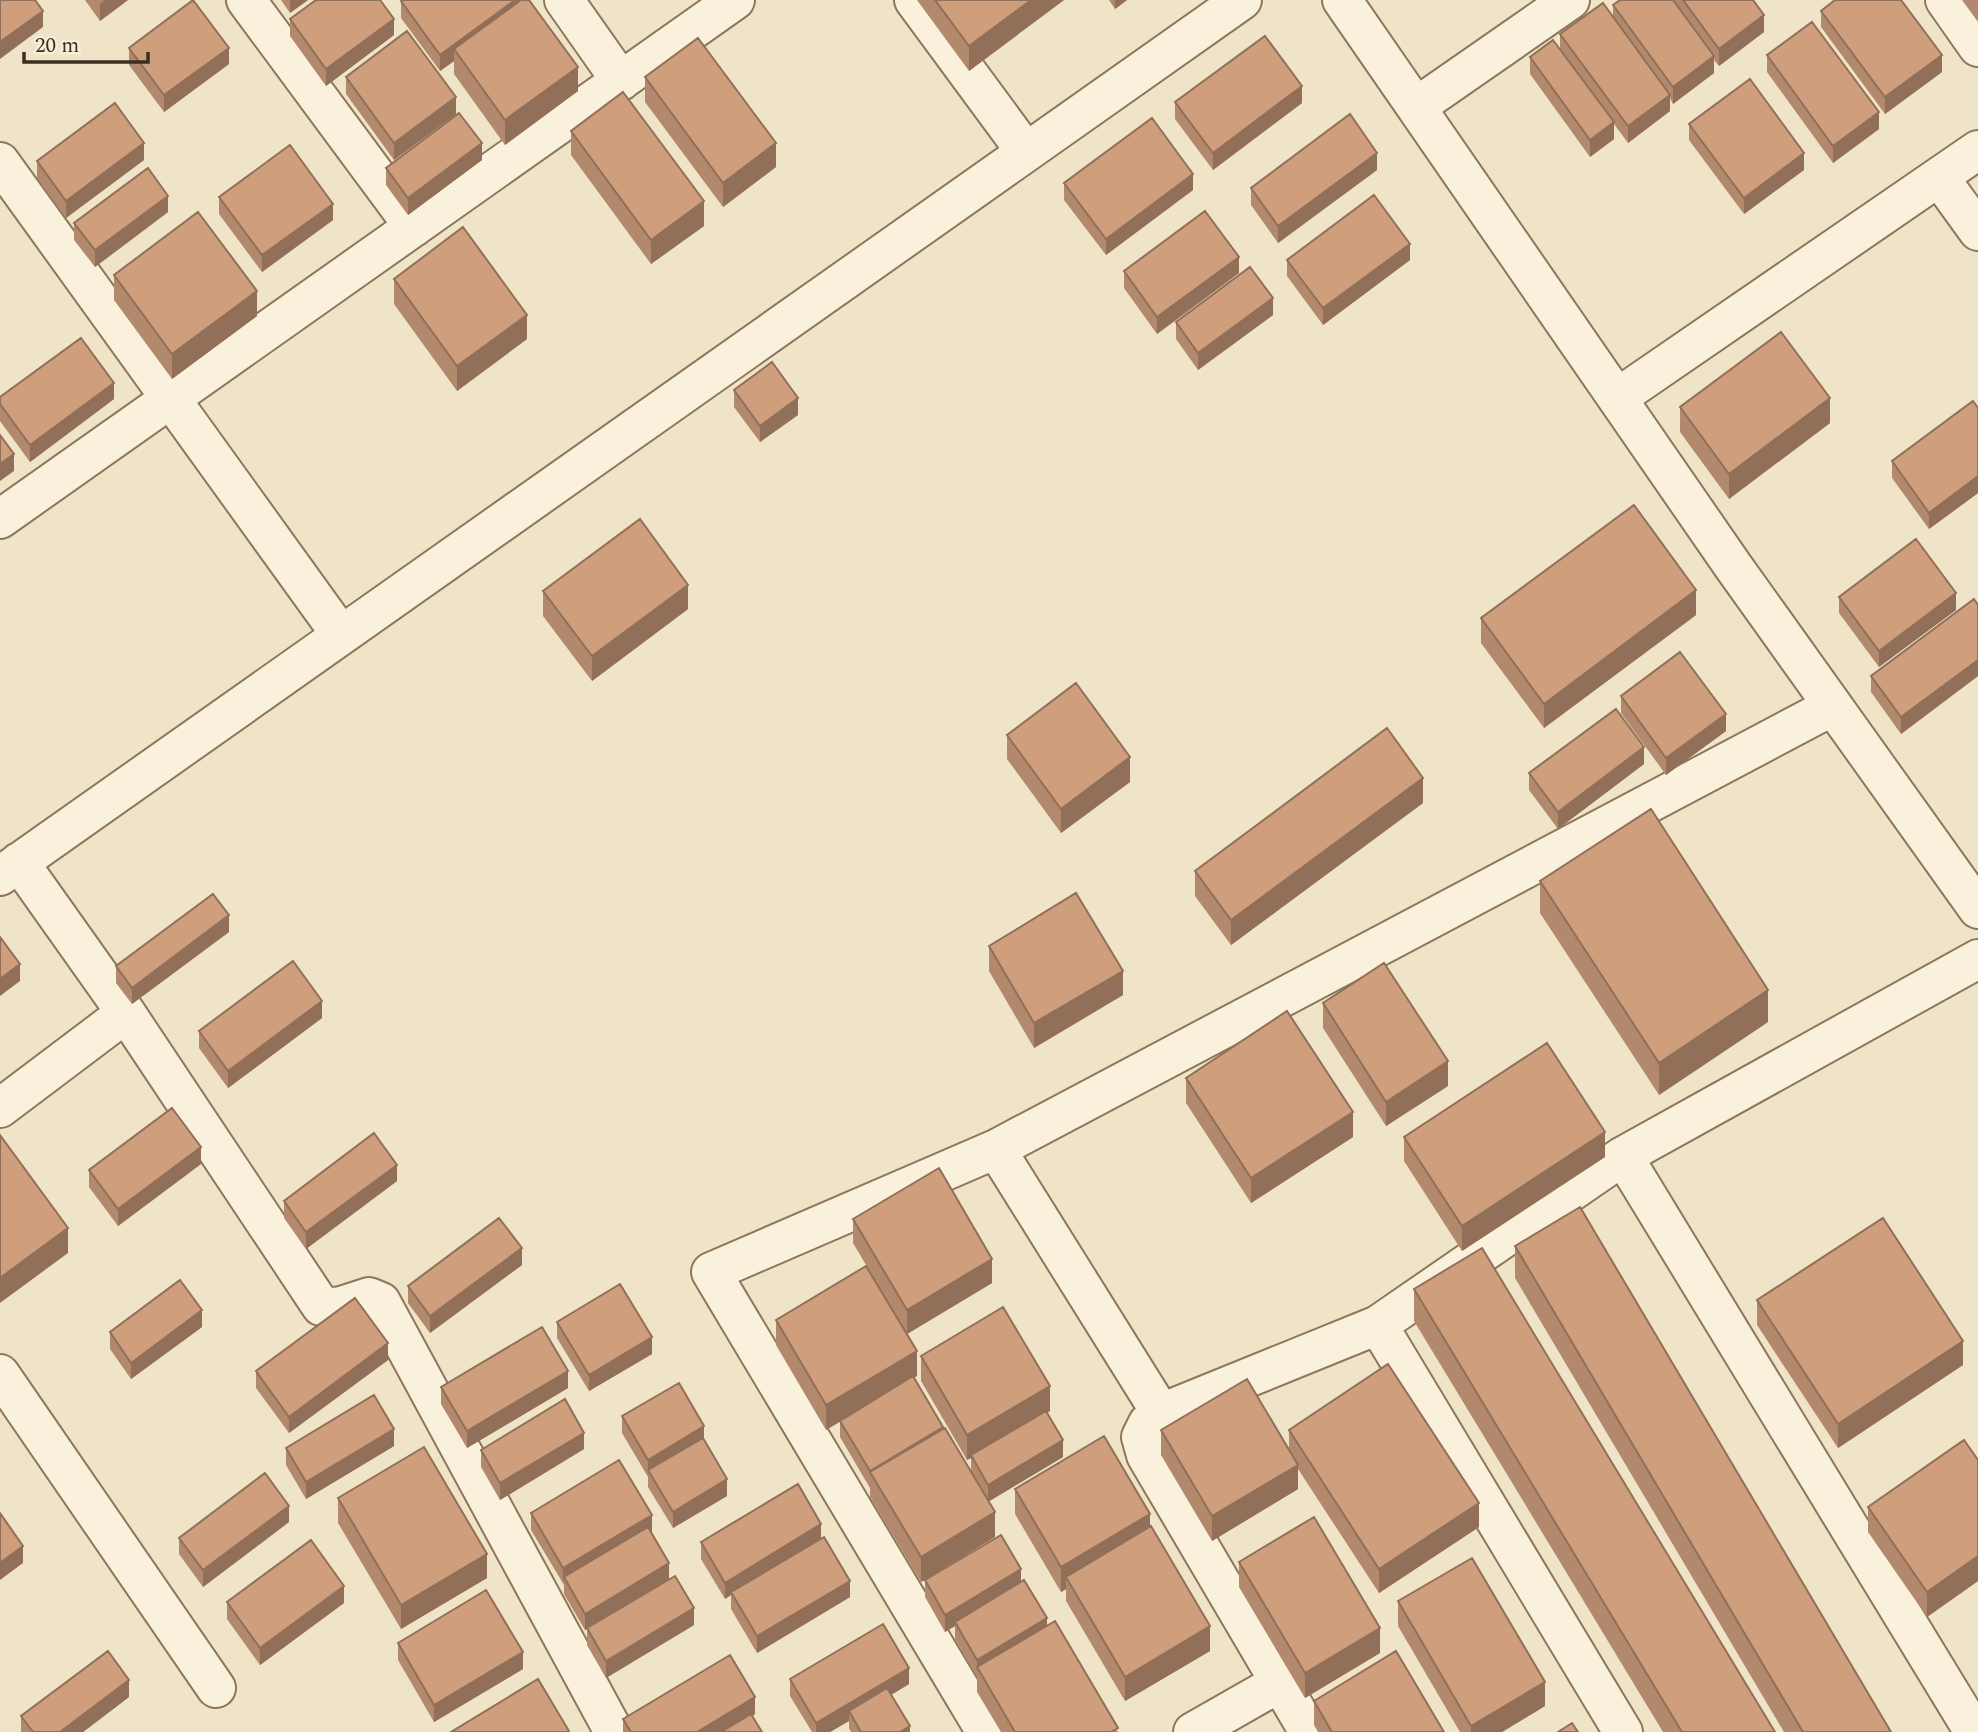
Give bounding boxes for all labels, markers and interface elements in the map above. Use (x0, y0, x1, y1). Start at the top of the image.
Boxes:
scale bar (24, 21, 149, 65)
text: 20 m (35, 30, 79, 62)

